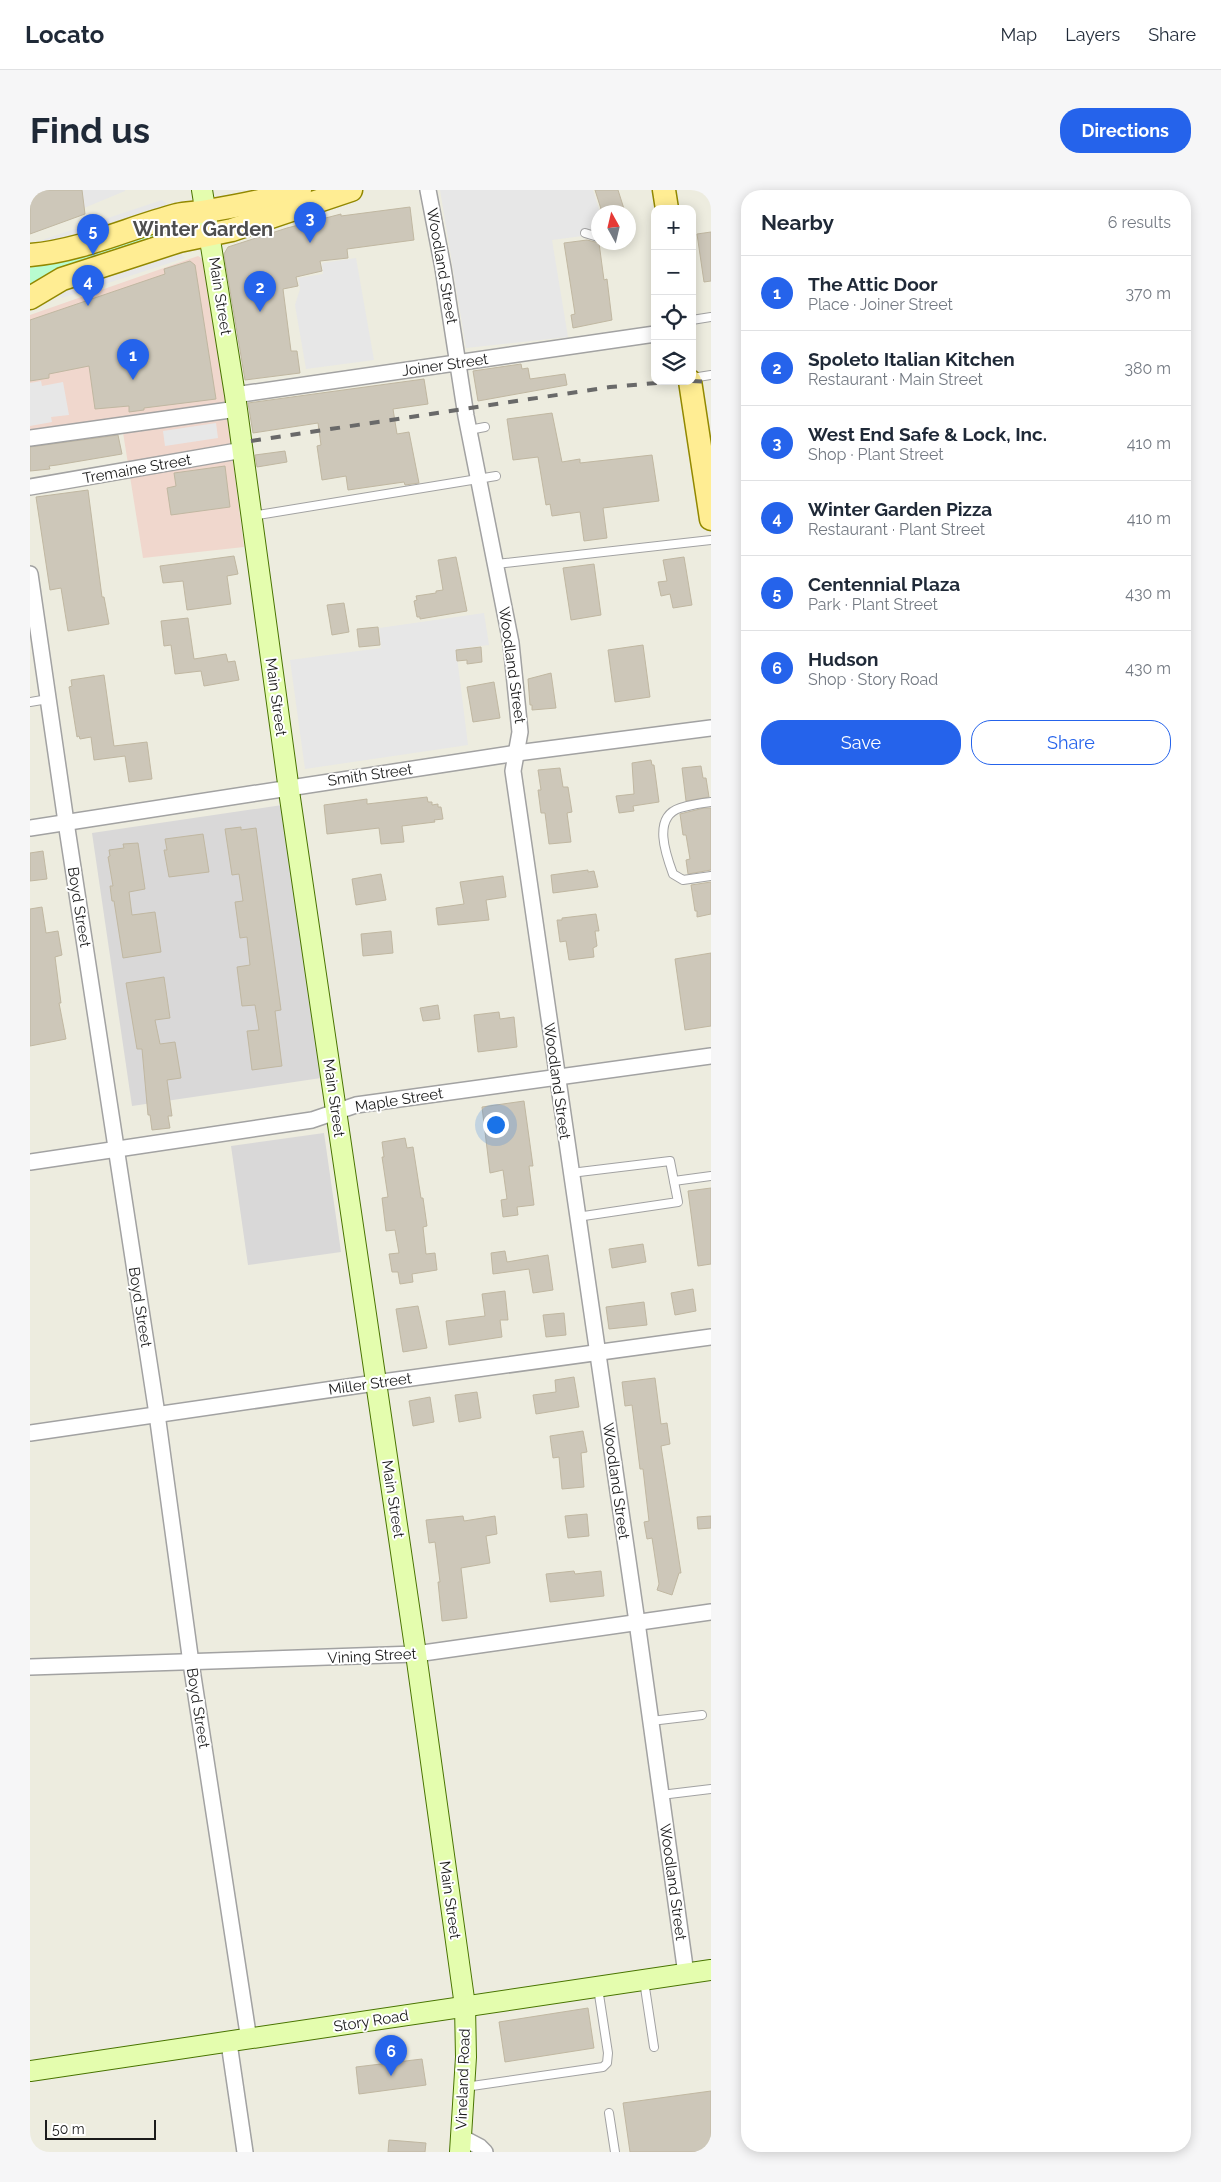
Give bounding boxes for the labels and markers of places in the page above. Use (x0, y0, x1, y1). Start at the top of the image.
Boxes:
pin: 3 (294, 202, 326, 243)
pin: 5 (77, 214, 109, 255)
pin: 4 (72, 265, 104, 306)
pin: 2 (244, 271, 276, 312)
pin: 1 (117, 339, 149, 380)
pin: 6 (375, 2035, 407, 2076)

